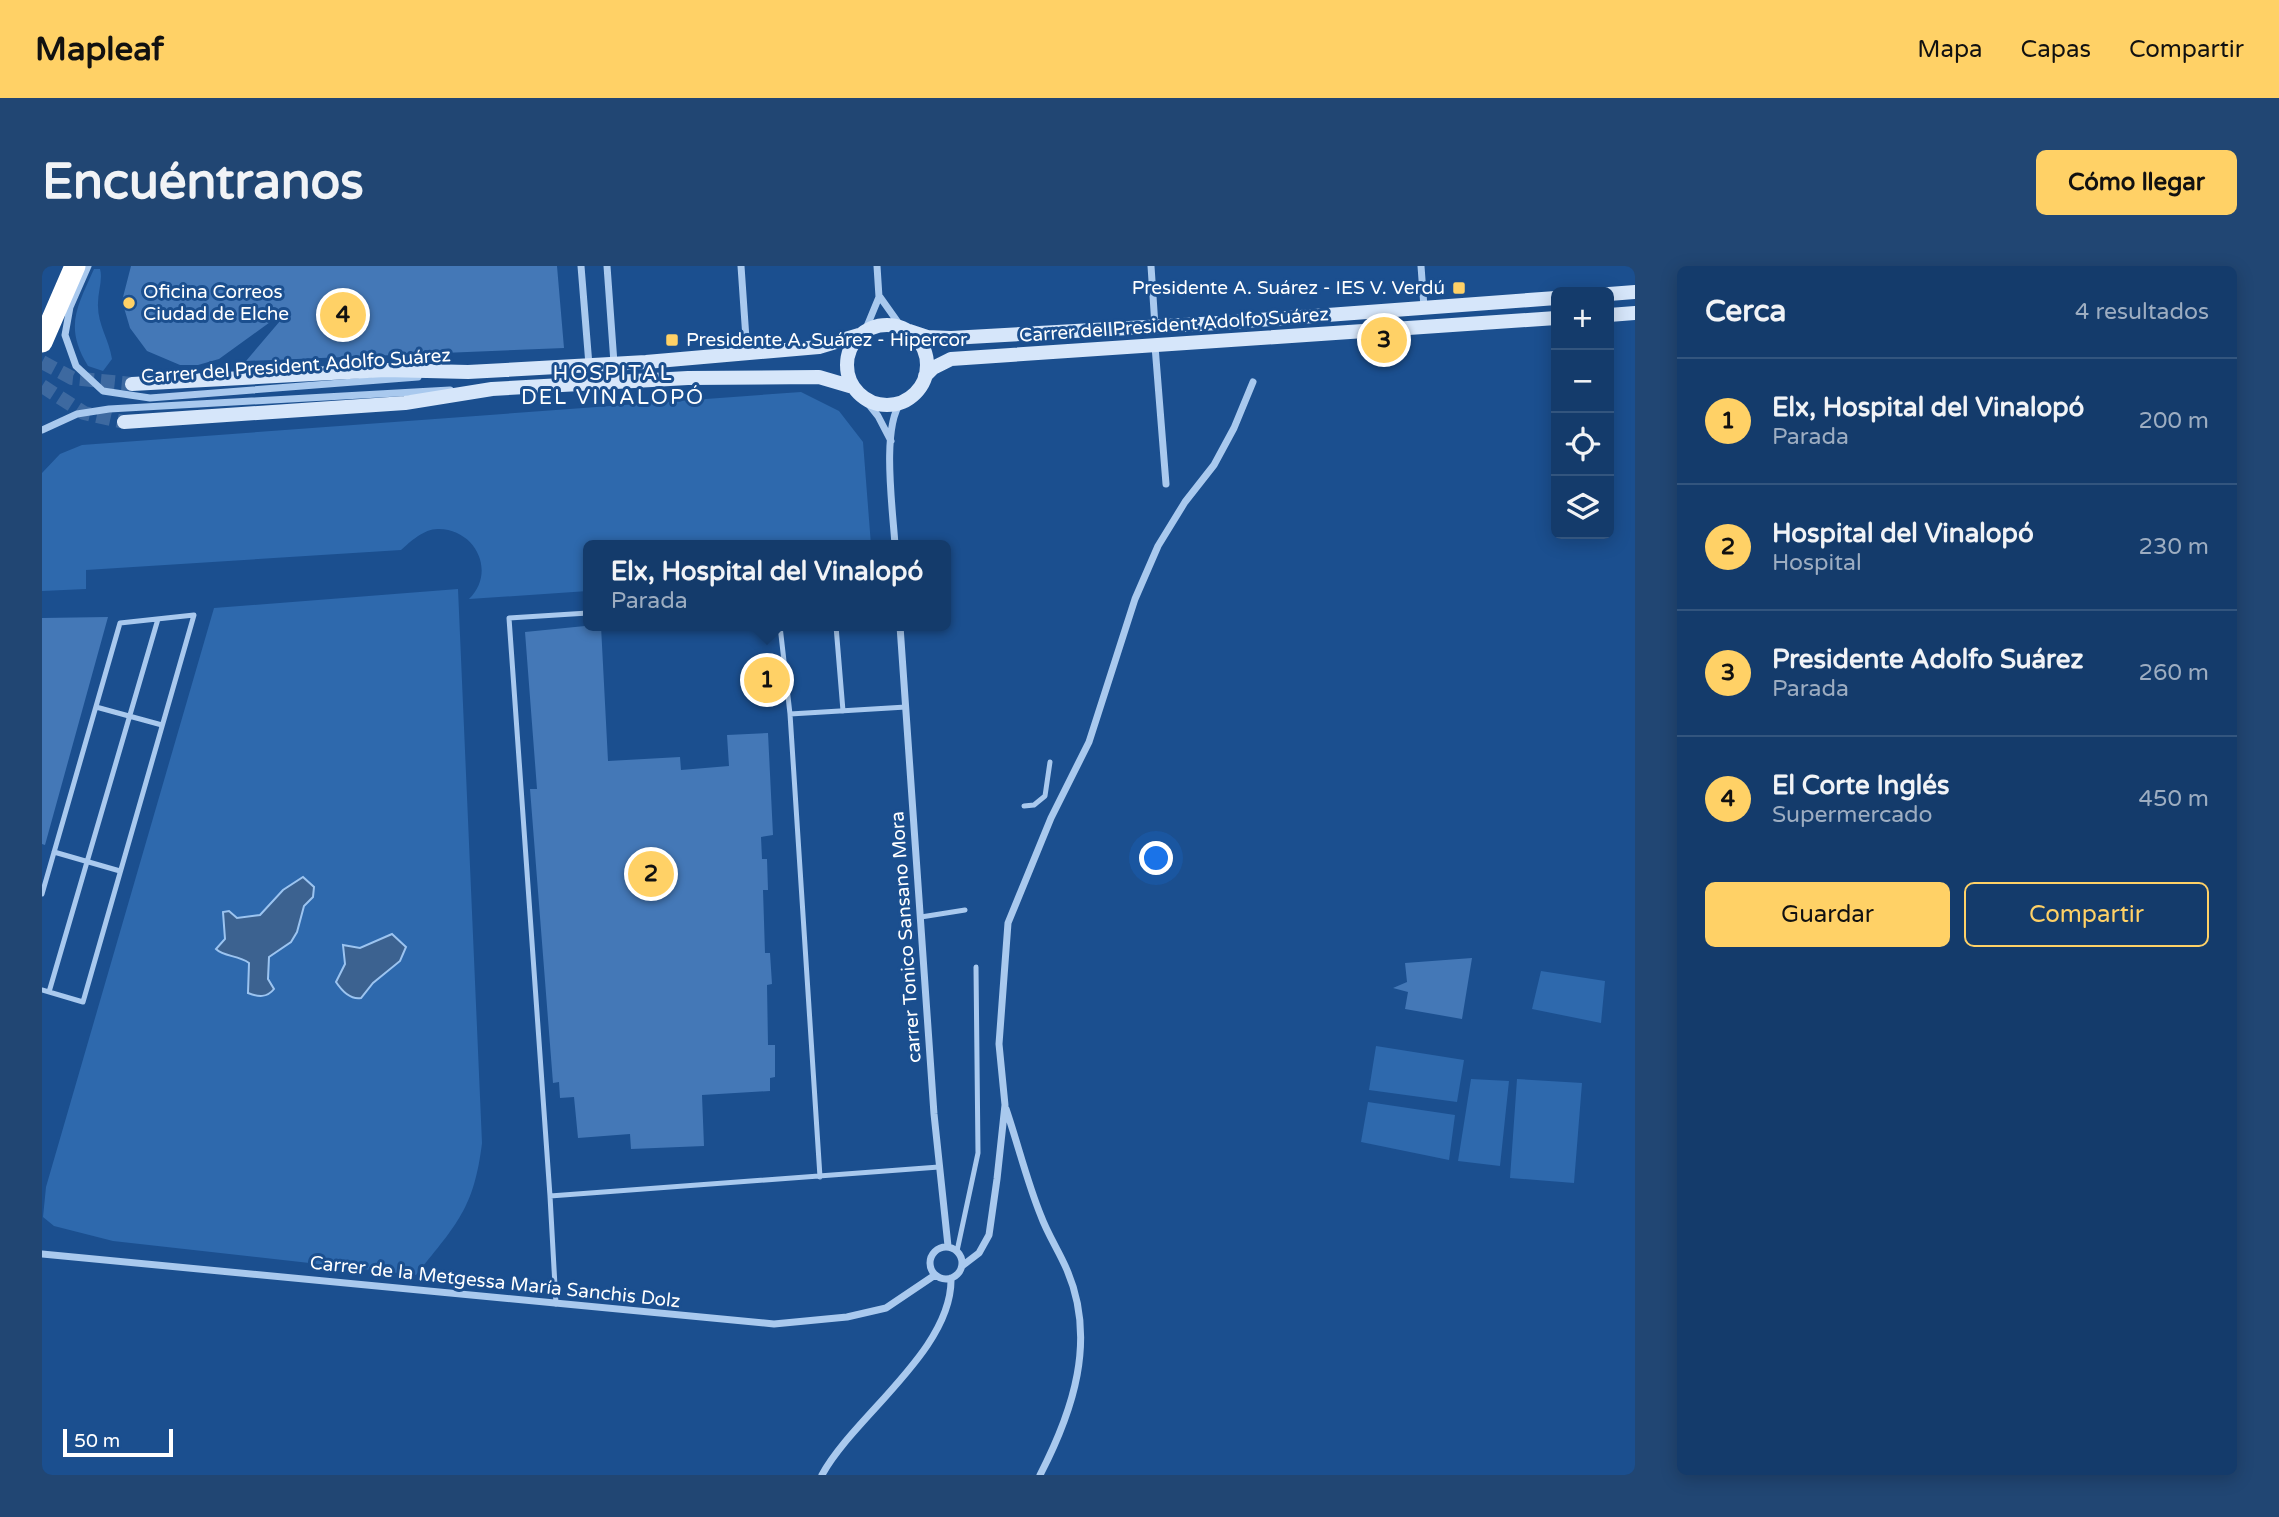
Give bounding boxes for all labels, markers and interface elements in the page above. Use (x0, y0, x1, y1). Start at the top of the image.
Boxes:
text: Mapleaf (35, 30, 164, 69)
text: Mapa (1917, 35, 1983, 64)
text: Capas (2021, 35, 2091, 64)
text: Compartir (2129, 35, 2244, 64)
button: Cómo llegar (2036, 150, 2237, 215)
text: Encuéntranos (42, 153, 364, 212)
place label: Presidente A. Suárez - IES V. Verdú (1132, 277, 1445, 299)
marker: Presidente A. Suárez - IES V. Verdú (1451, 280, 1467, 296)
place label: Oficina Correos Ciudad de Elche (143, 281, 289, 325)
map controls (1551, 287, 1614, 539)
button: + (1551, 287, 1614, 350)
pin: 4 (320, 289, 366, 341)
text: Cerca (1705, 293, 1786, 330)
marker: Oficina Correos Ciudad de Elche (121, 295, 137, 311)
text: 4 resultados (2075, 298, 2209, 326)
street label: Carrer del President Adolfo Suárez (1018, 303, 1330, 347)
pin: 3 (1361, 314, 1407, 366)
place label: Presidente A. Suárez - Hipercor (686, 329, 968, 351)
marker: Presidente A. Suárez - Hipercor (664, 332, 680, 348)
street label: Carrer del President Adolfo Suárez (140, 344, 452, 388)
button: − (1551, 350, 1614, 413)
district label: HOSPITAL DEL VINALOPÓ (521, 361, 705, 410)
text: Elx, Hospital del Vinalopó (1772, 392, 2084, 423)
text: 1 (1721, 407, 1735, 435)
text: 200 m (2139, 407, 2209, 435)
button: locate (1551, 413, 1614, 476)
text: Parada (1772, 423, 1849, 451)
button: layers (1551, 476, 1614, 539)
text: Hospital del Vinalopó (1772, 518, 2034, 549)
text: 2 (1721, 533, 1735, 561)
text: 230 m (2139, 533, 2209, 561)
popup (583, 540, 951, 631)
text: Hospital (1772, 549, 1862, 577)
text: Elx, Hospital del Vinalopó (611, 556, 923, 587)
text: Parada (611, 587, 688, 615)
text: Presidente Adolfo Suárez (1772, 644, 2083, 675)
pin: 1 (744, 654, 790, 706)
text: 3 (1721, 659, 1735, 687)
text: 260 m (2139, 659, 2209, 687)
text: Parada (1772, 675, 1849, 703)
text: El Corte Inglés (1772, 770, 1950, 801)
text: 4 (1721, 785, 1735, 813)
text: 450 m (2139, 785, 2209, 813)
text: Supermercado (1772, 801, 1933, 829)
street label: carrer Tonico Sansano Mora (886, 810, 926, 1064)
your location (1139, 841, 1173, 875)
pin: 2 (628, 848, 674, 900)
button: Guardar (1705, 882, 1950, 947)
button: Compartir (1964, 882, 2209, 947)
street label: Carrer de la Metgessa María Sanchis Dolz (309, 1252, 681, 1312)
scale bar (63, 1426, 173, 1458)
text: 50 m (74, 1430, 120, 1452)

